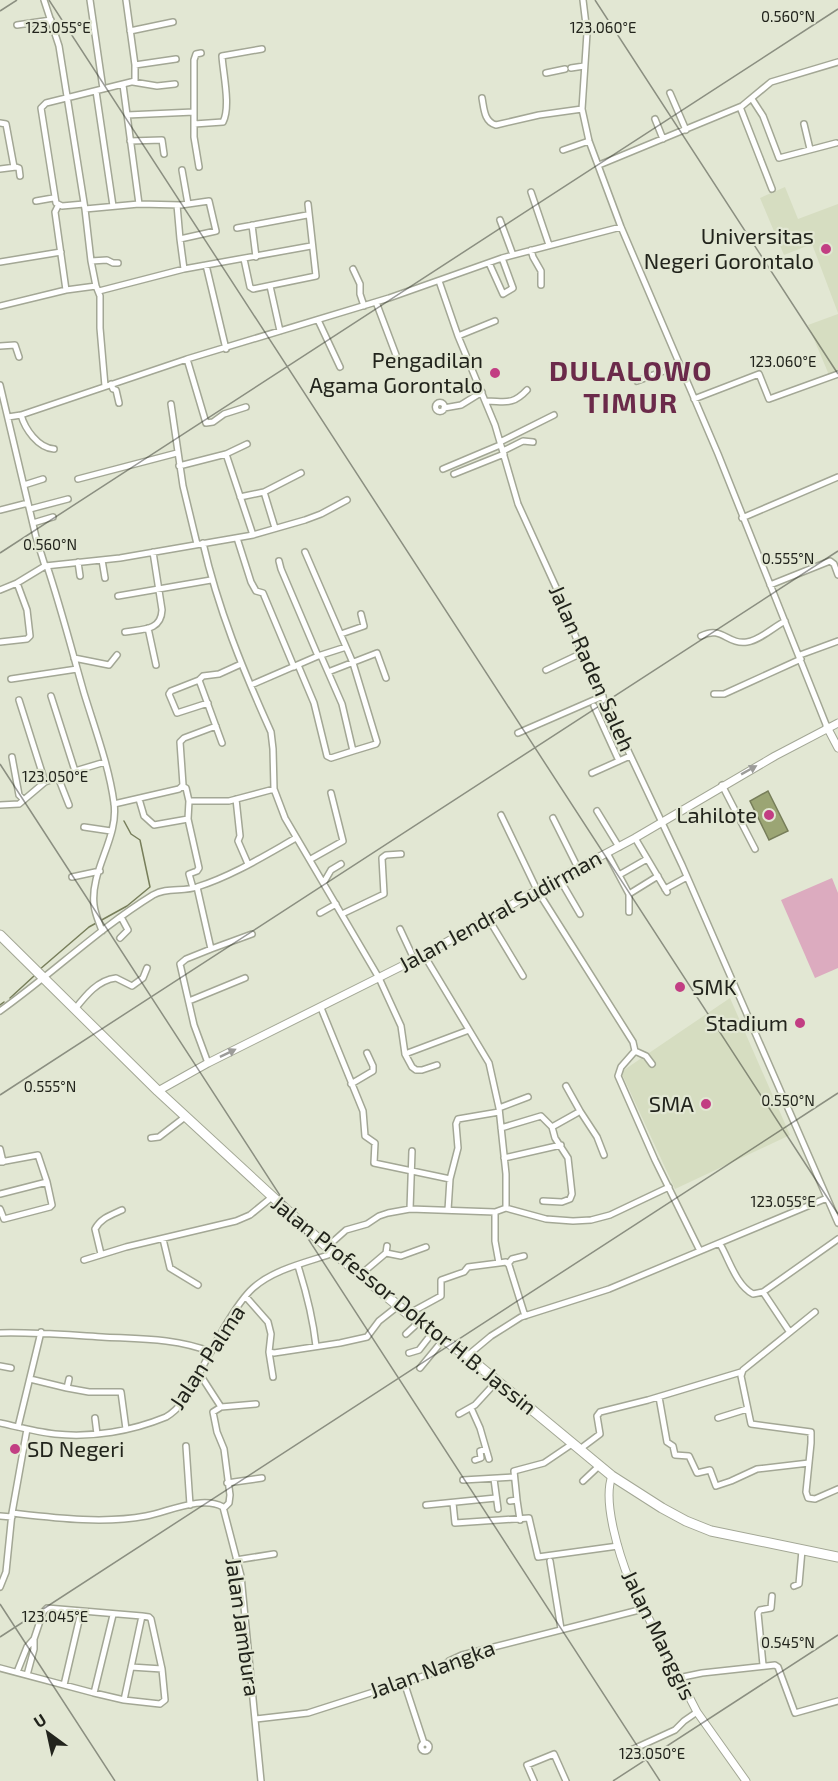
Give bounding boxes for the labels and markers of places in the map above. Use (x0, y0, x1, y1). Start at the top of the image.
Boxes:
place label: Universitas Negeri Gorontalo (644, 222, 814, 273)
marker: Universitas Negeri Gorontalo (819, 242, 833, 256)
place label: Pengadilan Agama Gorontalo (309, 346, 483, 397)
marker: Pengadilan Agama Gorontalo (488, 366, 502, 380)
place label: Lahilote (676, 801, 757, 827)
marker: Lahilote (762, 808, 776, 822)
place label: SMK (692, 973, 737, 999)
marker: SMK (673, 980, 687, 994)
place label: Stadium (705, 1009, 788, 1035)
marker: Stadium (793, 1016, 807, 1030)
place label: SMA (649, 1090, 694, 1116)
marker: SMA (699, 1097, 713, 1111)
place label: SD Negeri (27, 1435, 124, 1461)
marker: SD Negeri (8, 1442, 22, 1456)

